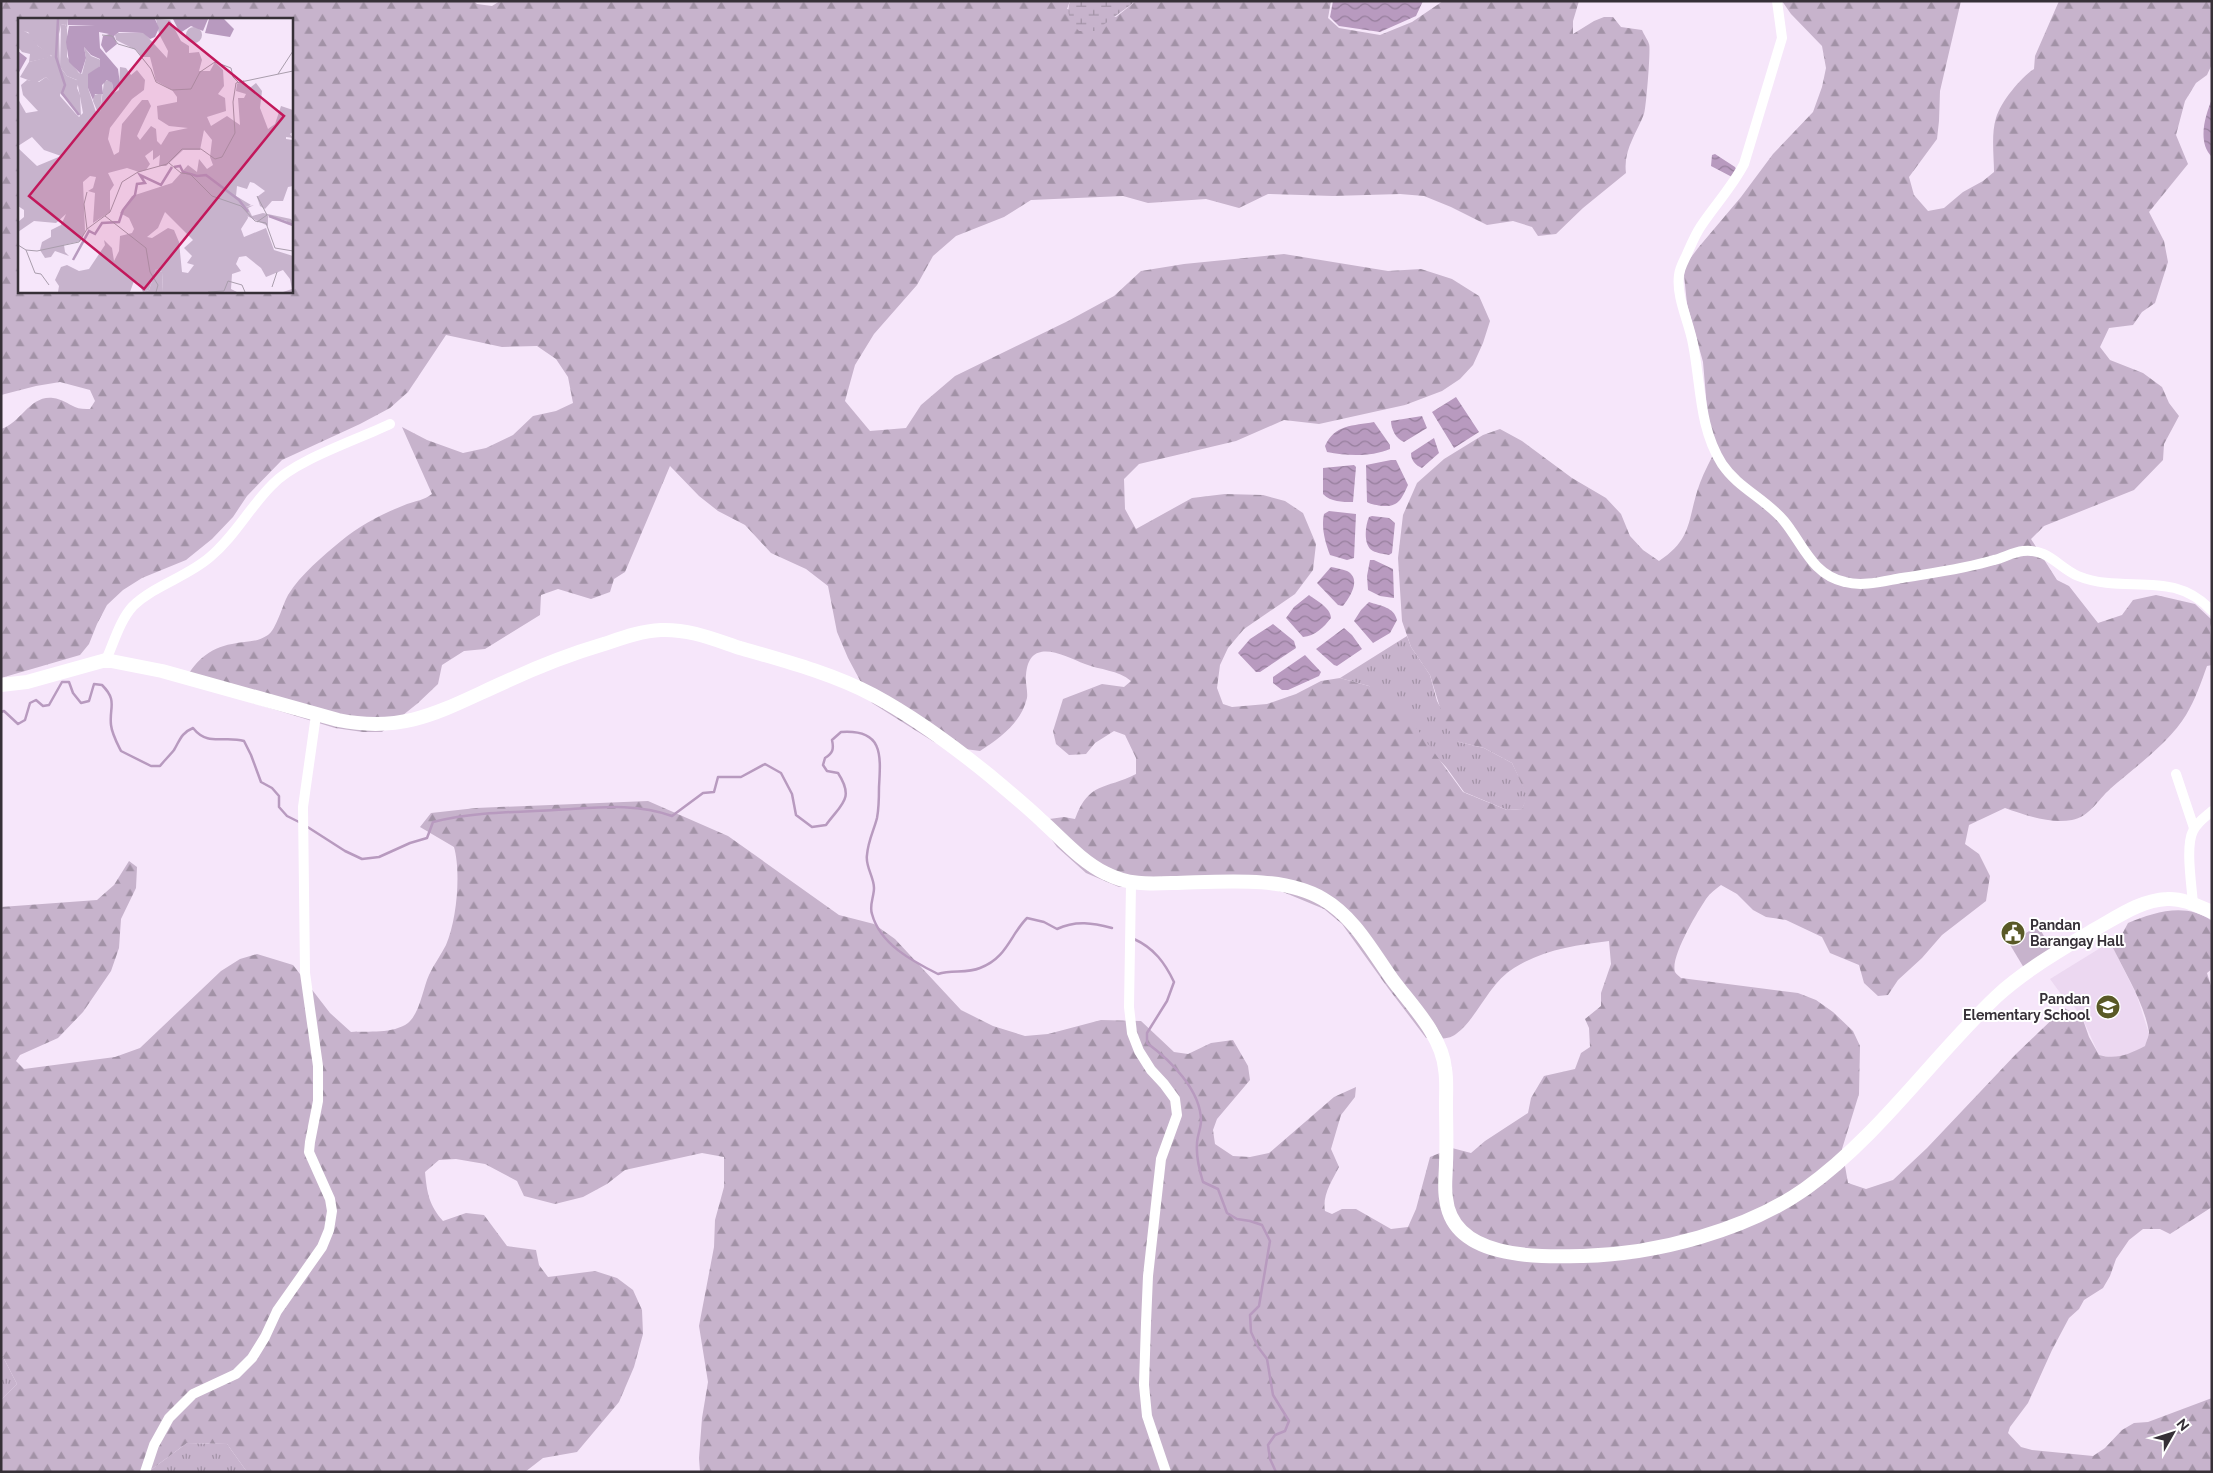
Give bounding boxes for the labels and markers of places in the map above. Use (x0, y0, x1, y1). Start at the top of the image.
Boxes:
place label: Pandan Barangay Hall (2030, 917, 2125, 949)
public building icon: Pandan Barangay Hall (2000, 920, 2026, 946)
place label: Pandan Elementary School (1963, 991, 2091, 1023)
school or university icon: Pandan Elementary School (2095, 994, 2121, 1020)

